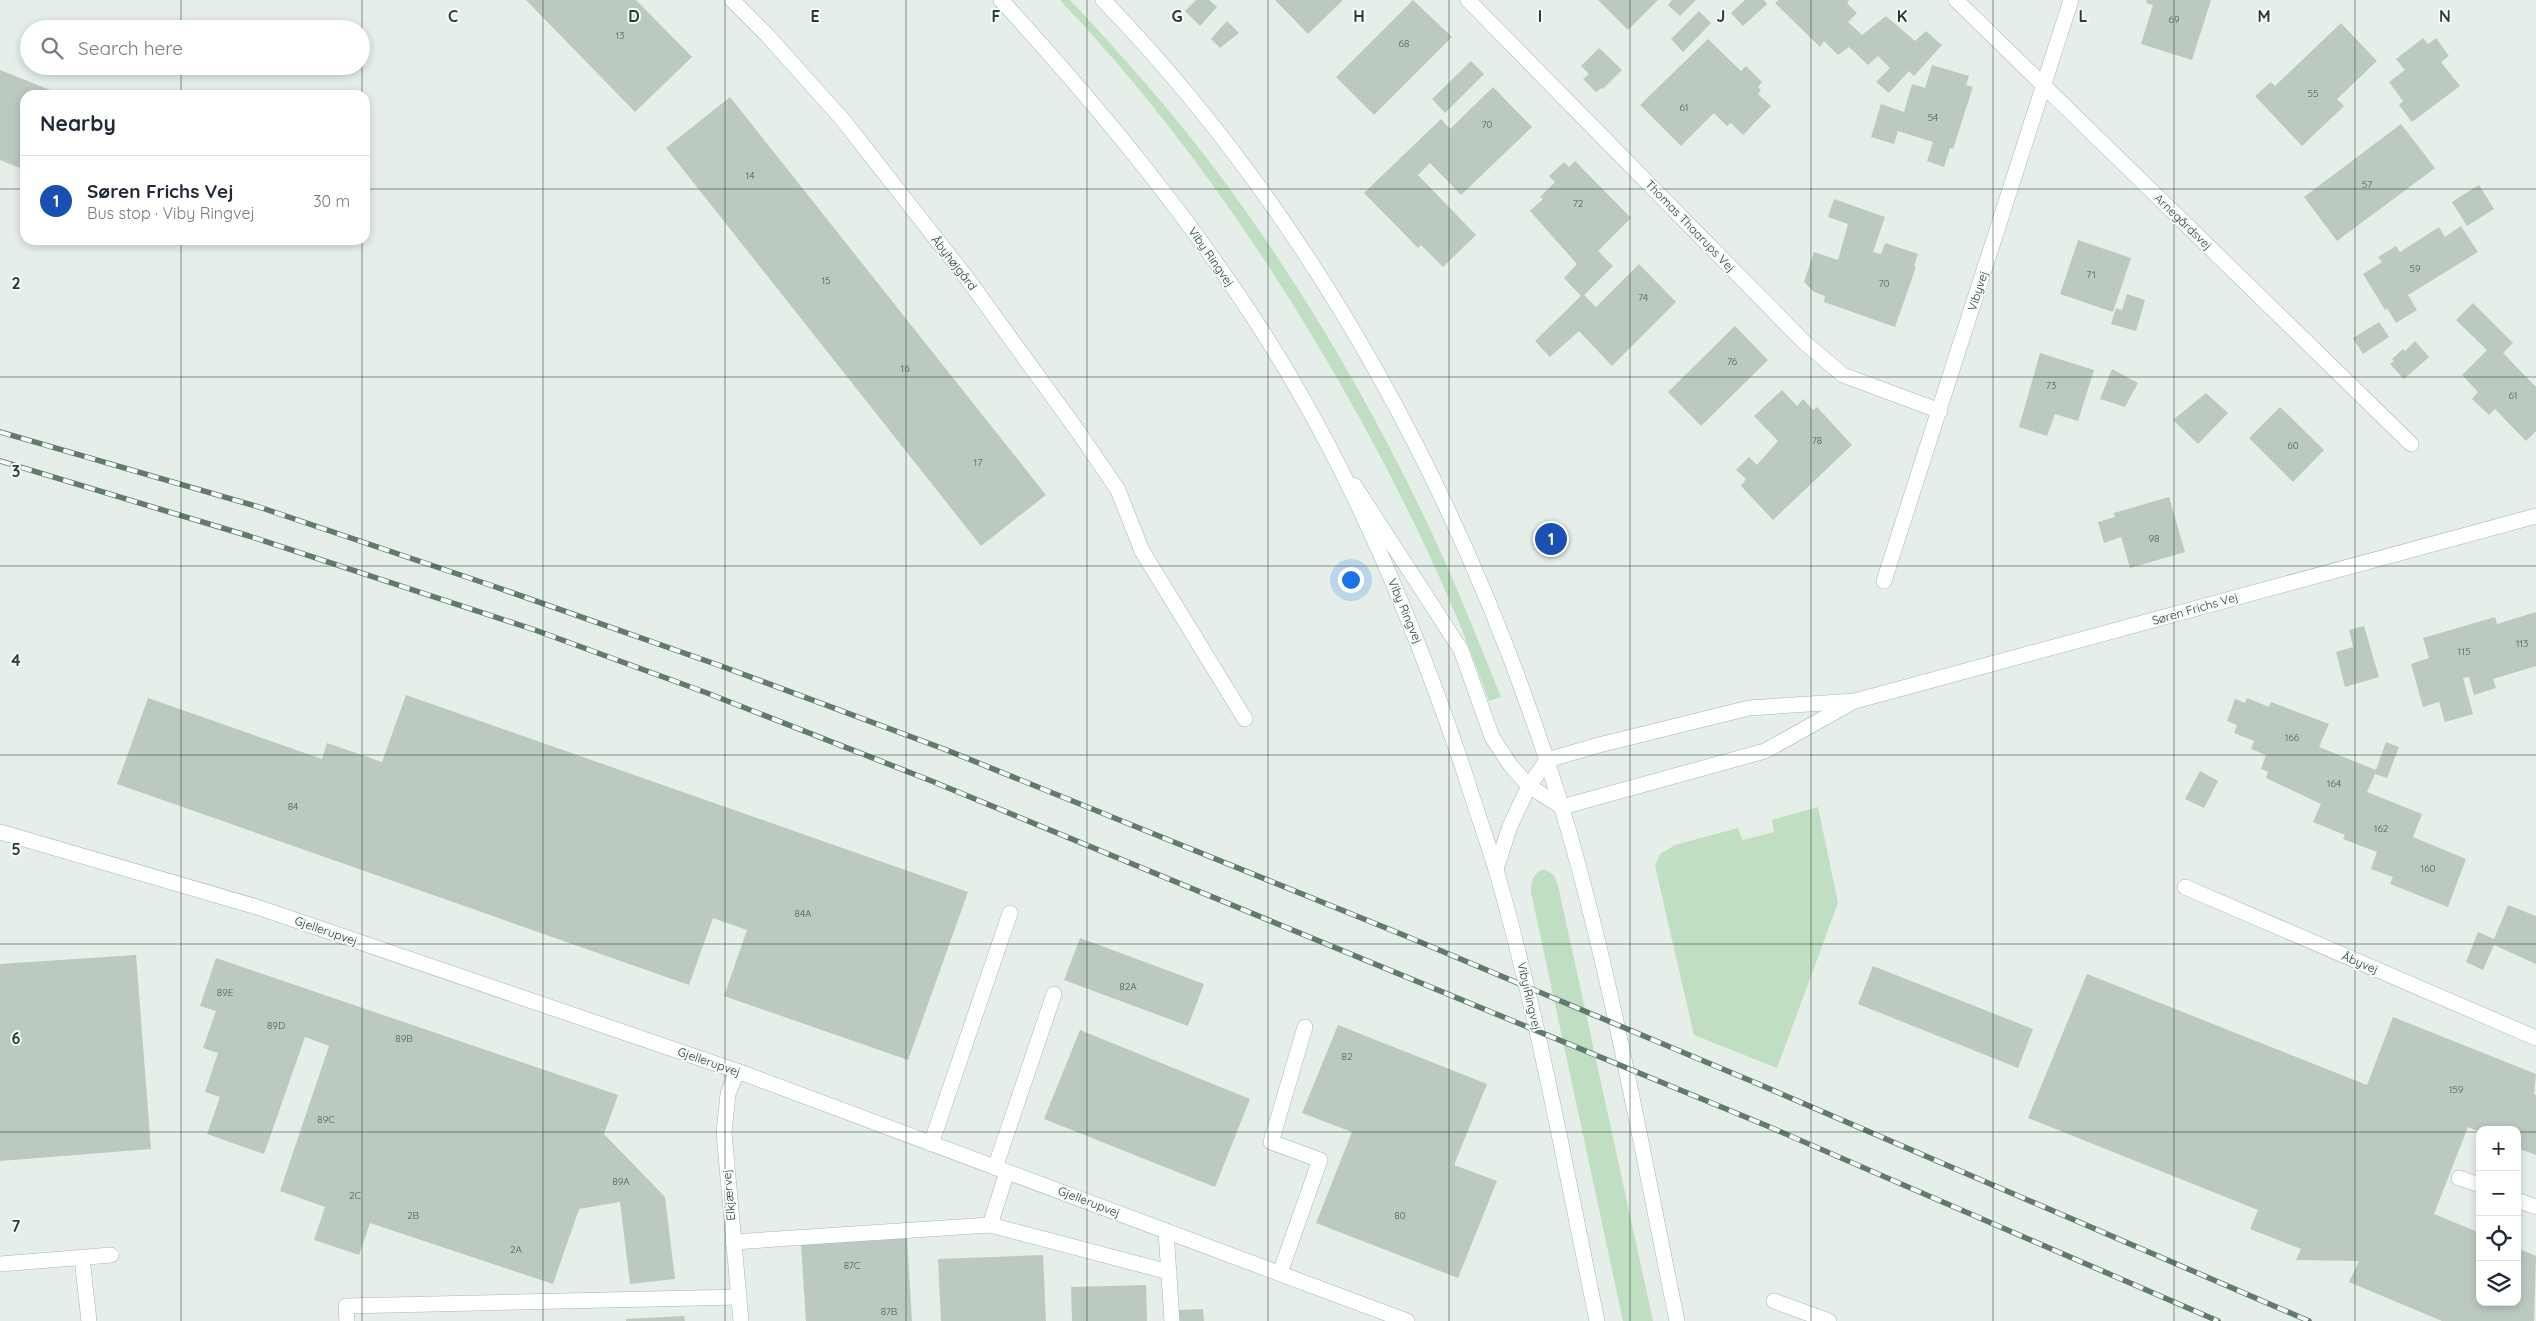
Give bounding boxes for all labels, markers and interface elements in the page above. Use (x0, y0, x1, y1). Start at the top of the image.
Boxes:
text: C (448, 6, 458, 26)
text: D (628, 6, 640, 26)
text: E (810, 6, 820, 26)
text: F (992, 6, 1001, 26)
text: G (1171, 6, 1183, 26)
text: H (1353, 6, 1365, 26)
text: I (1538, 6, 1542, 26)
text: J (1717, 6, 1725, 26)
text: K (1897, 6, 1907, 26)
text: L (2079, 6, 2088, 26)
text: M (2257, 6, 2271, 26)
text: N (2439, 6, 2451, 26)
house number: 69 (2169, 13, 2180, 26)
search box (20, 20, 370, 75)
house number: 13 (616, 29, 624, 42)
icon: search (38, 34, 66, 62)
text: Search here (78, 36, 183, 60)
house number: 68 (1399, 37, 1409, 50)
house number: 55 (2308, 87, 2318, 100)
house number: 61 (1679, 101, 1689, 114)
text: Nearby (40, 110, 116, 136)
house number: 54 (1928, 111, 1938, 124)
house number: 70 (1481, 118, 1493, 131)
house number: 14 (746, 169, 754, 182)
street label: Thomas Thaarups Vej (1642, 176, 1738, 275)
house number: 57 (2362, 178, 2372, 191)
text: Søren Frichs Vej (87, 179, 234, 203)
street label: Arnegårdsvej (2151, 190, 2215, 253)
text: 1 (53, 191, 59, 211)
text: 30 m (313, 191, 350, 211)
house number: 72 (1573, 197, 1584, 210)
text: Bus stop · Viby Ringvej (87, 203, 255, 223)
street label: Viby Ringvej (1185, 224, 1237, 289)
street label: Åbyhøjgård (928, 232, 980, 293)
house number: 59 (2409, 262, 2421, 275)
house number: 71 (2086, 268, 2096, 281)
street label: Vibyvej (1964, 269, 1991, 313)
text: 2 (11, 273, 21, 293)
house number: 15 (821, 274, 831, 287)
house number: 70 (1878, 277, 1890, 290)
house number: 74 (1638, 291, 1648, 304)
house number: 76 (1727, 355, 1738, 368)
house number: 16 (900, 362, 910, 375)
house number: 73 (2046, 379, 2056, 392)
house number: 61 (2508, 389, 2518, 402)
house number: 78 (1812, 434, 1822, 447)
house number: 60 (2287, 439, 2299, 452)
house number: 17 (974, 456, 982, 469)
text: 3 (12, 461, 20, 481)
pin: 1 (1535, 520, 1567, 558)
house number: 98 (2149, 532, 2159, 545)
your location (1338, 567, 1364, 593)
street label: Viby Ringvej (1385, 576, 1426, 646)
street label: Søren Frichs Vej (2150, 589, 2240, 628)
house number: 113 (2516, 637, 2528, 650)
house number: 115 (2458, 645, 2470, 658)
text: 4 (11, 650, 21, 670)
house number: 166 (2285, 731, 2300, 744)
house number: 164 (2327, 777, 2341, 790)
house number: 84 (288, 800, 298, 813)
house number: 162 (2374, 822, 2389, 835)
text: 5 (11, 839, 21, 859)
house number: 160 (2420, 862, 2436, 875)
house number: 84A (794, 907, 812, 920)
street label: Gjellerupvej (293, 913, 360, 948)
street label: Åbyvej (2340, 948, 2381, 977)
street label: Viby Ringvej (1514, 960, 1545, 1031)
house number: 82A (1119, 980, 1137, 993)
house number: 89E (217, 986, 234, 999)
house number: 89D (267, 1019, 285, 1032)
text: 6 (12, 1028, 21, 1048)
house number: 89B (395, 1032, 413, 1045)
street label: Gjellerupvej (676, 1044, 743, 1079)
house number: 82 (1342, 1050, 1353, 1063)
house number: 159 (2449, 1083, 2464, 1096)
house number: 89C (317, 1113, 335, 1126)
map controls (2476, 1126, 2521, 1306)
button: + (2476, 1126, 2521, 1171)
street label: Elkjærvej (719, 1169, 738, 1221)
button: − (2476, 1171, 2521, 1216)
house number: 89A (612, 1175, 630, 1188)
street label: Gjellerupvej (1056, 1183, 1122, 1220)
house number: 2C (349, 1189, 362, 1202)
house number: 2B (407, 1209, 420, 1222)
house number: 80 (1394, 1209, 1406, 1222)
text: 7 (12, 1216, 21, 1236)
button: locate (2476, 1216, 2521, 1261)
house number: 2A (510, 1243, 523, 1256)
house number: 87C (844, 1259, 861, 1272)
button: layers (2476, 1261, 2521, 1306)
house number: 87B (881, 1305, 898, 1318)

